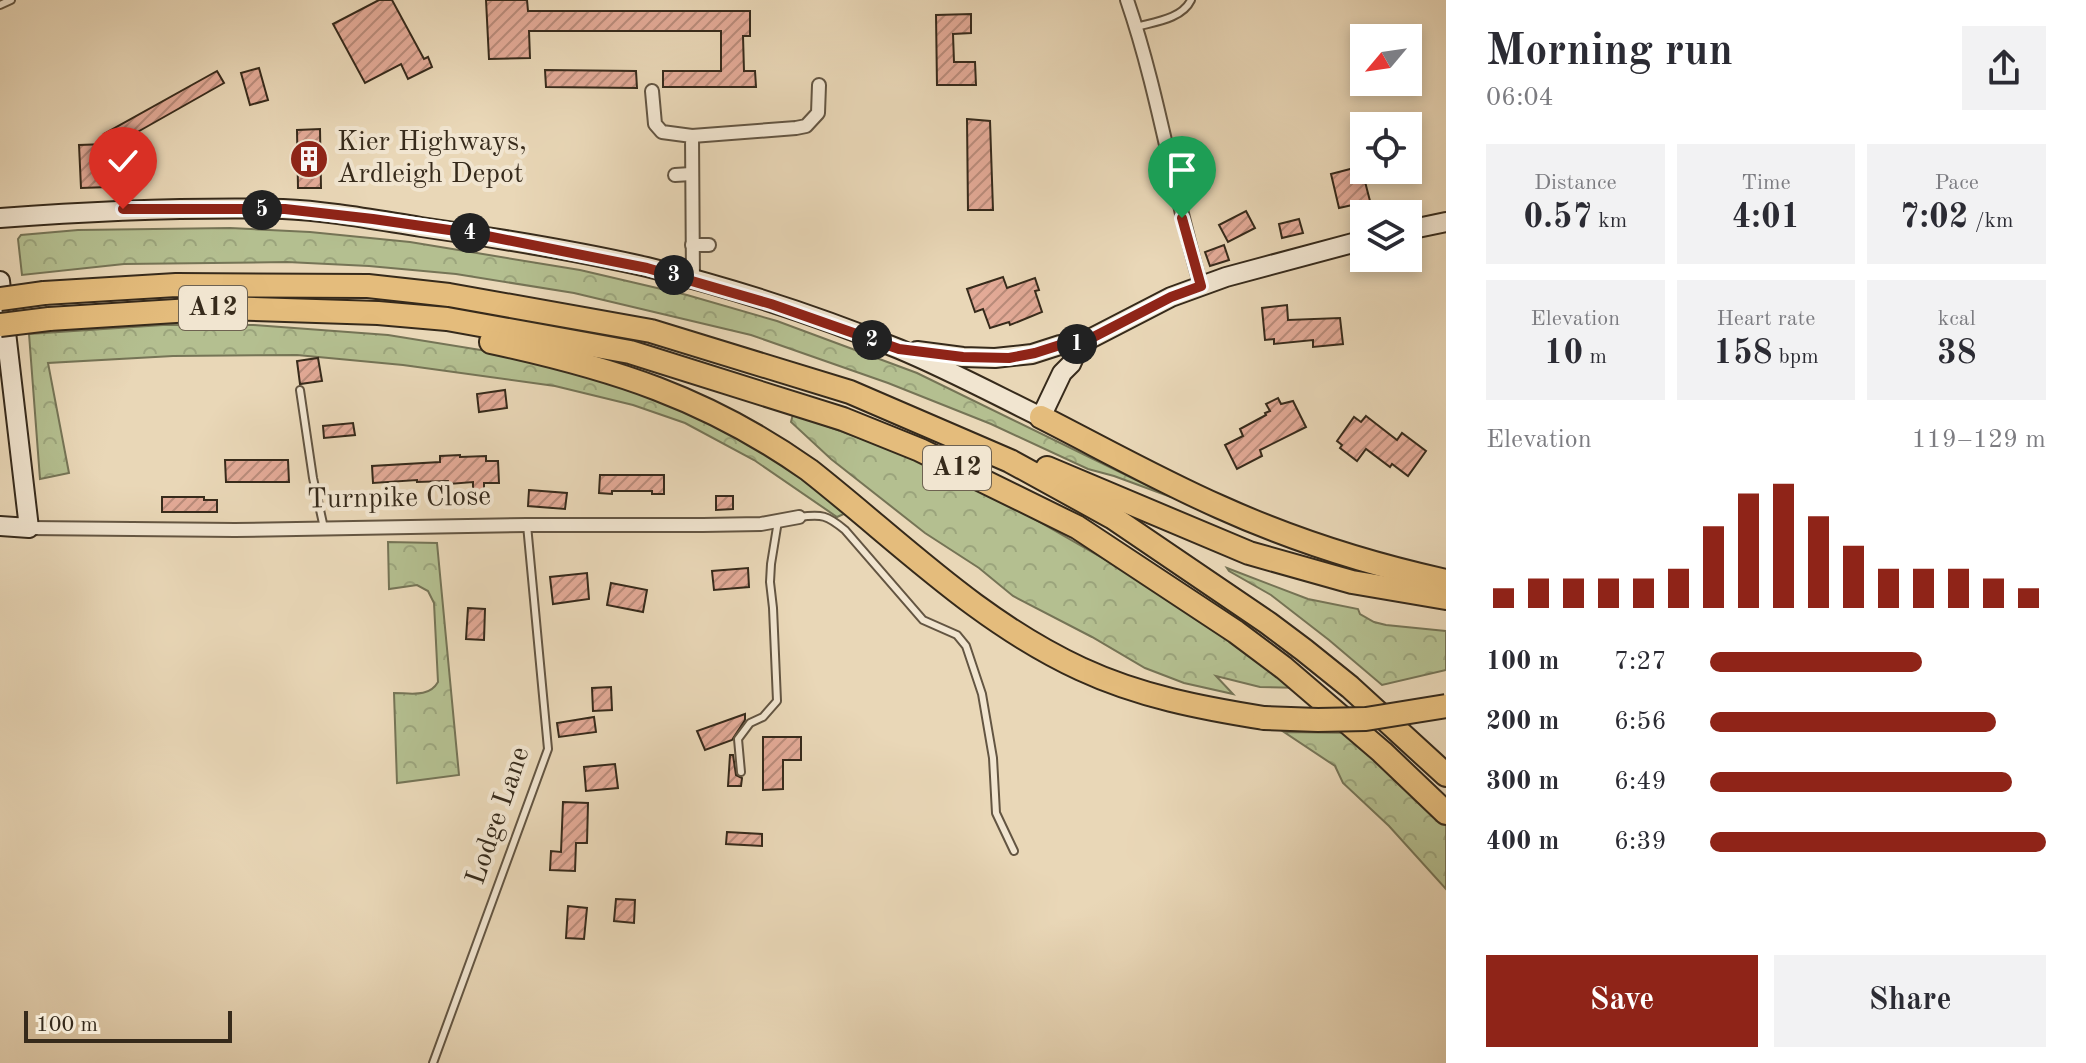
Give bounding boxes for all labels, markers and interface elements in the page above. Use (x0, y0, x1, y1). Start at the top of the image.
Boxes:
north arrow (1350, 24, 1422, 96)
map controls (1350, 24, 1422, 272)
button: share (1962, 26, 2046, 110)
text: Morning run (1486, 30, 1733, 74)
text: 06:04 (1486, 85, 1554, 111)
button: locate (1350, 112, 1422, 184)
pin (89, 127, 157, 209)
place label: Kier Highways, Ardleigh Depot (337, 129, 527, 189)
pin (1148, 136, 1216, 218)
building icon: Kier Highways, Ardleigh Depot (288, 138, 330, 180)
icon: check (101, 139, 145, 183)
icon: arrive (1160, 148, 1204, 192)
text: Distance (1534, 172, 1617, 194)
text: Time (1741, 172, 1791, 194)
text: Pace (1934, 172, 1979, 194)
pin: 5 (242, 190, 282, 230)
text: 5 (256, 199, 268, 221)
button: layers (1350, 200, 1422, 272)
text: 0.57 (1523, 201, 1592, 235)
text: 4:01 (1732, 201, 1800, 235)
text: 7:02 (1900, 201, 1969, 235)
text: km (1592, 210, 1627, 232)
text: /km (1969, 210, 2013, 232)
pin: 4 (450, 213, 490, 253)
text: 4 (464, 222, 476, 244)
pin: 3 (654, 255, 694, 295)
text: 3 (668, 264, 680, 286)
road number: A12 (179, 286, 247, 330)
text: Elevation (1531, 308, 1620, 330)
text: Heart rate (1717, 308, 1815, 330)
text: kcal (1938, 308, 1976, 330)
pin: 2 (852, 320, 892, 360)
pin: 1 (1057, 324, 1097, 364)
text: 2 (866, 329, 878, 351)
text: 1 (1071, 333, 1083, 355)
text: 10 (1544, 337, 1583, 371)
text: 158 (1713, 337, 1772, 371)
text: 38 (1937, 337, 1976, 371)
text: m (1583, 346, 1607, 368)
text: bpm (1772, 346, 1819, 368)
text: Elevation (1486, 427, 1592, 453)
text: 119–129 m (1911, 427, 2046, 453)
road number: A12 (923, 446, 991, 490)
street label: Turnpike Close (307, 483, 491, 515)
text: 100 m (1486, 649, 1559, 675)
text: 7:27 (1614, 649, 1667, 675)
text: 200 m (1486, 709, 1559, 735)
text: 6:56 (1614, 709, 1667, 735)
street label: Lodge Lane (462, 744, 536, 888)
text: 300 m (1486, 769, 1559, 795)
text: 6:49 (1614, 769, 1667, 795)
text: 400 m (1486, 829, 1559, 855)
text: 6:39 (1614, 829, 1667, 855)
button: Save (1486, 955, 1758, 1047)
button: Share (1774, 955, 2046, 1047)
scale bar (24, 1007, 232, 1043)
text: 100 m (36, 1014, 98, 1036)

